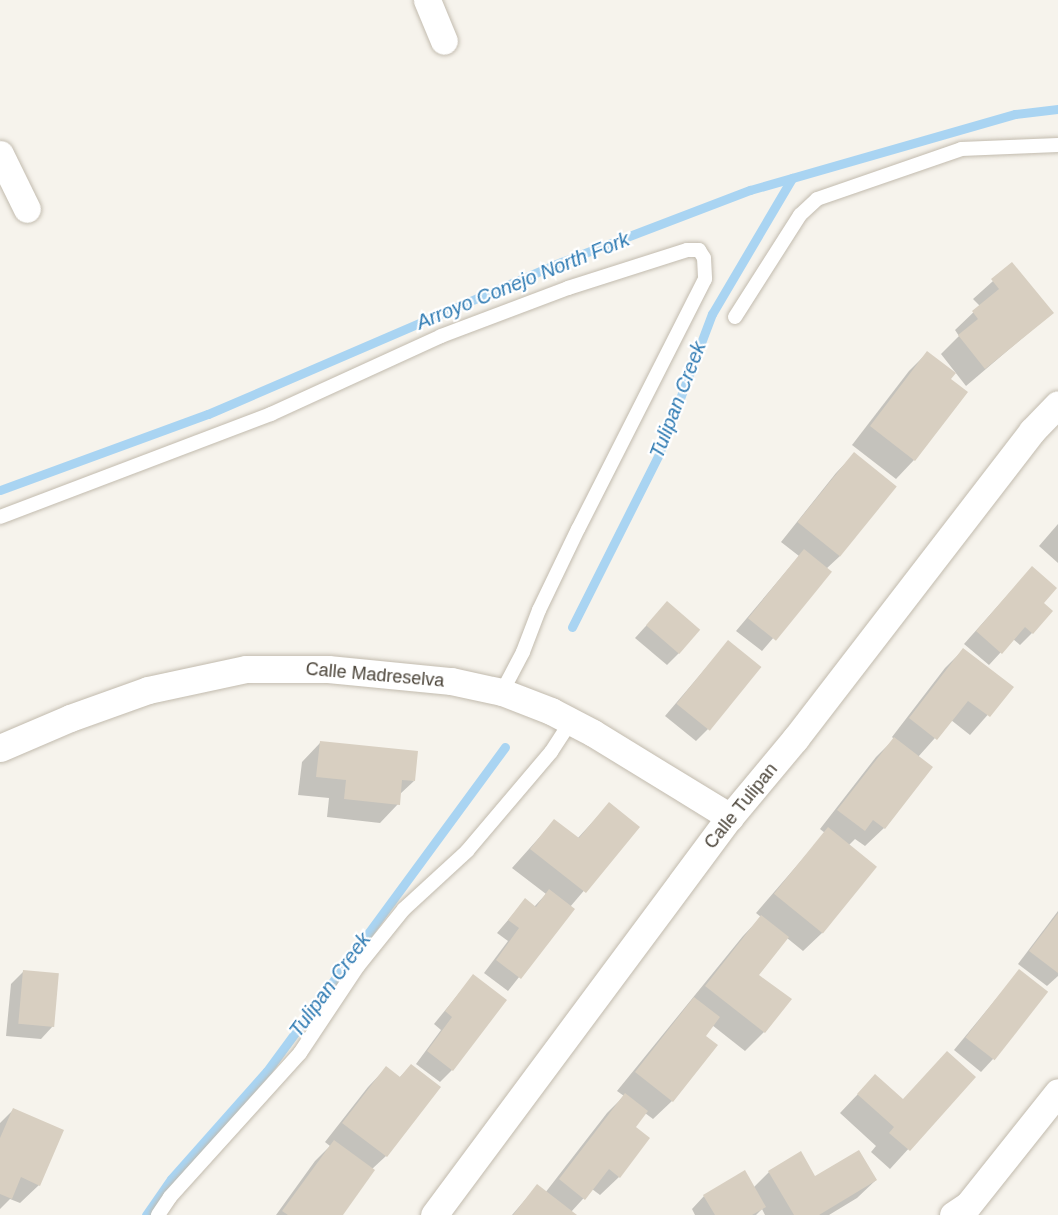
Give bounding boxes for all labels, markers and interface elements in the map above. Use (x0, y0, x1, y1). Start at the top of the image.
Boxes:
water label: Arroyo Conejo North Fork (413, 227, 633, 335)
water label: Tulipan Creek (645, 338, 711, 462)
street label: Calle Madreselva (305, 658, 445, 692)
street label: Calle Tulipan (700, 759, 782, 853)
water label: Tulipan Creek (284, 928, 376, 1042)

